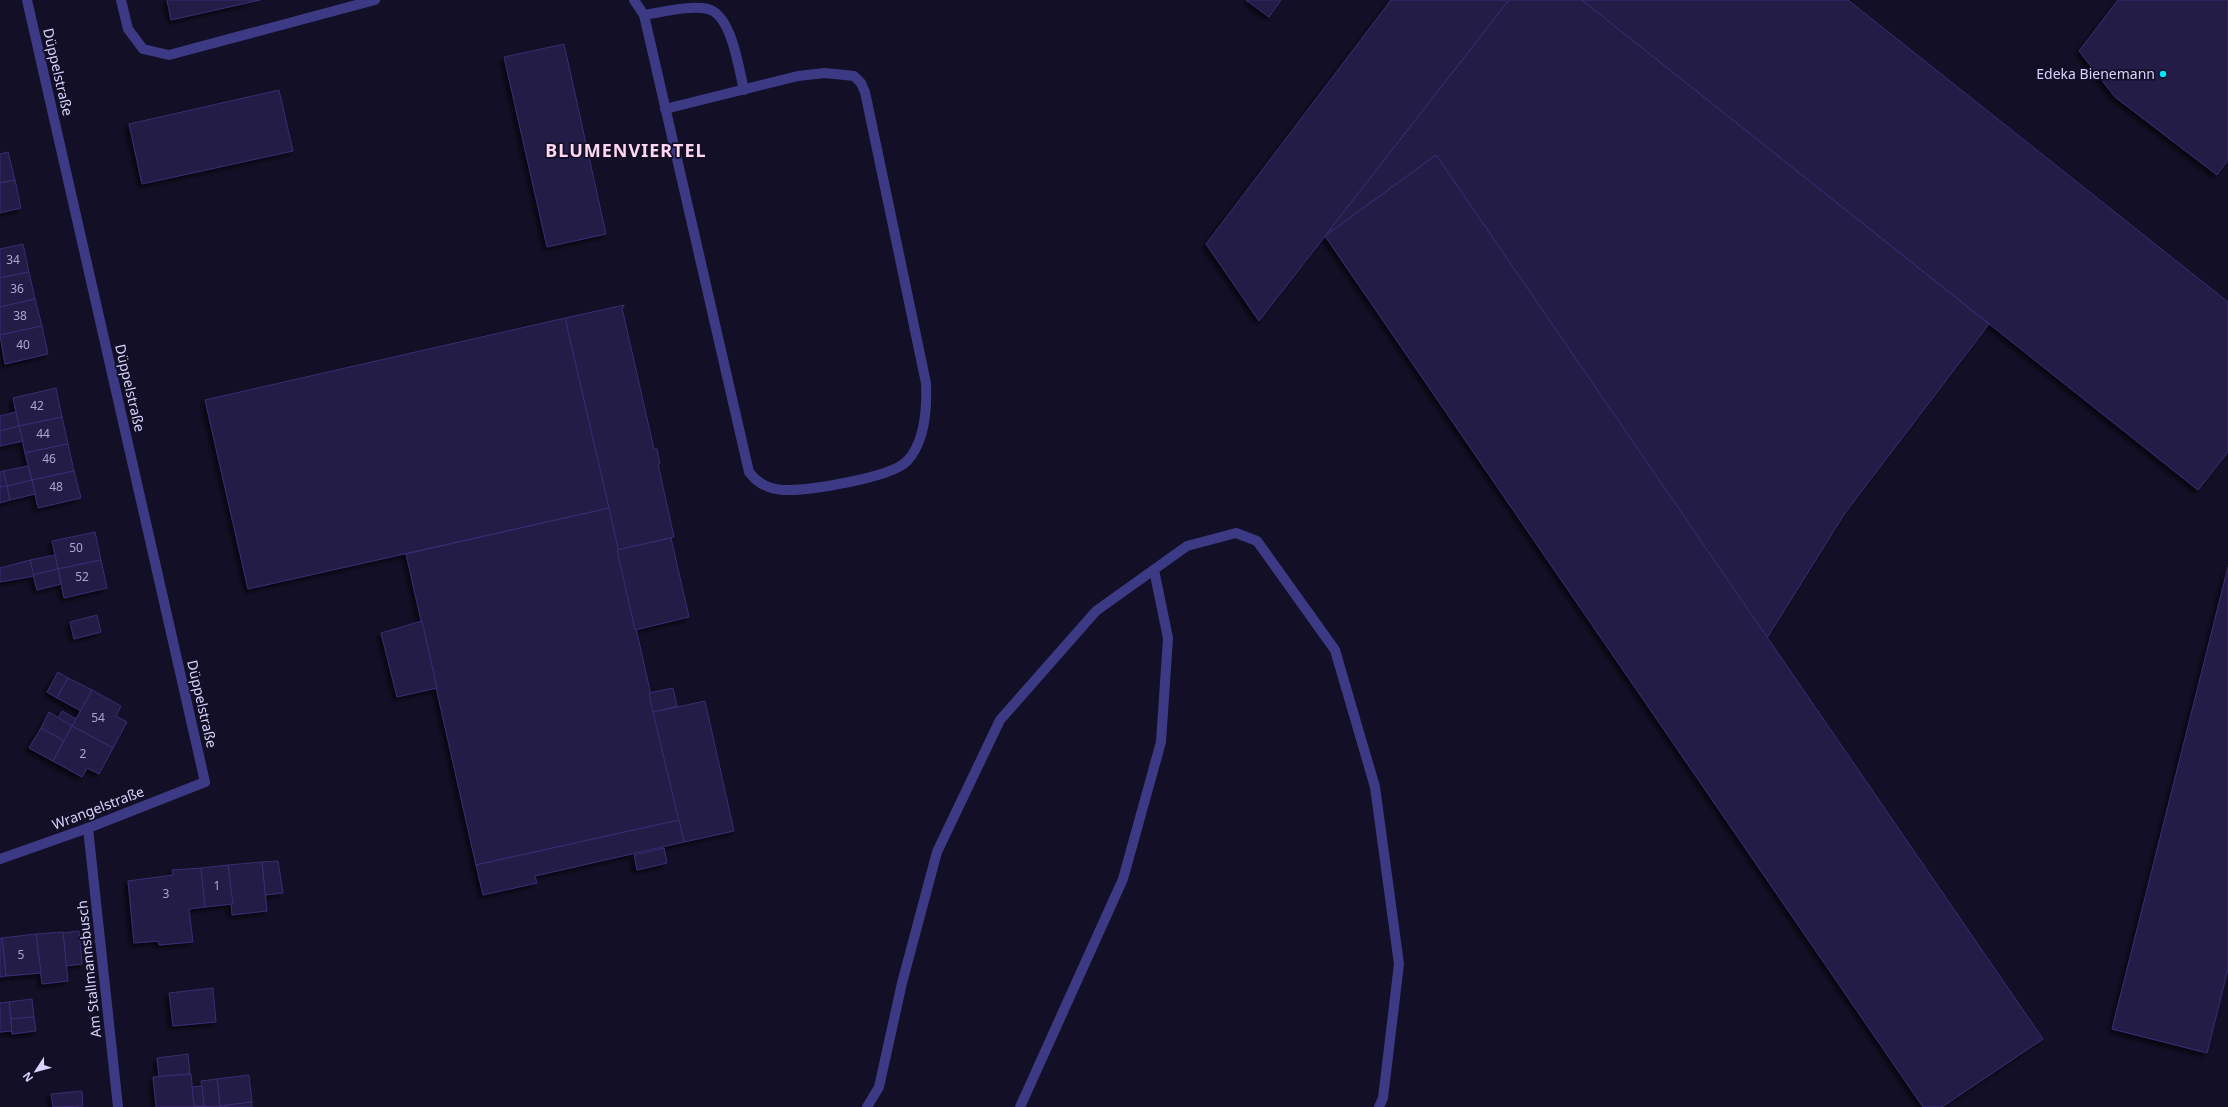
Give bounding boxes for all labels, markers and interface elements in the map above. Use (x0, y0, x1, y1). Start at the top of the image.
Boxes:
street label: Düppelstraße (39, 26, 78, 118)
place label: Edeka Bienemann (2036, 64, 2155, 83)
marker: Edeka Bienemann (2158, 69, 2168, 79)
district label: BLUMENVIERTEL (545, 138, 707, 162)
house number: 34 (6, 251, 20, 268)
house number: 36 (10, 280, 24, 297)
house number: 38 (13, 307, 27, 324)
house number: 40 (16, 336, 30, 353)
street label: Düppelstraße (111, 342, 150, 434)
house number: 42 (30, 397, 44, 414)
house number: 44 (36, 425, 50, 442)
house number: 46 (42, 450, 56, 467)
house number: 48 (49, 478, 63, 495)
house number: 50 (69, 539, 83, 556)
house number: 52 (75, 568, 89, 585)
street label: Düppelstraße (183, 658, 222, 750)
house number: 54 (91, 709, 105, 726)
house number: 2 (80, 745, 87, 762)
street label: Wrangelstraße (49, 781, 147, 834)
house number: 1 (214, 877, 220, 894)
house number: 3 (163, 885, 170, 902)
street label: Am Stallmannsbusch (72, 900, 105, 1039)
house number: 5 (18, 946, 25, 963)
north arrow (16, 1051, 56, 1091)
text: N (19, 1069, 36, 1085)

